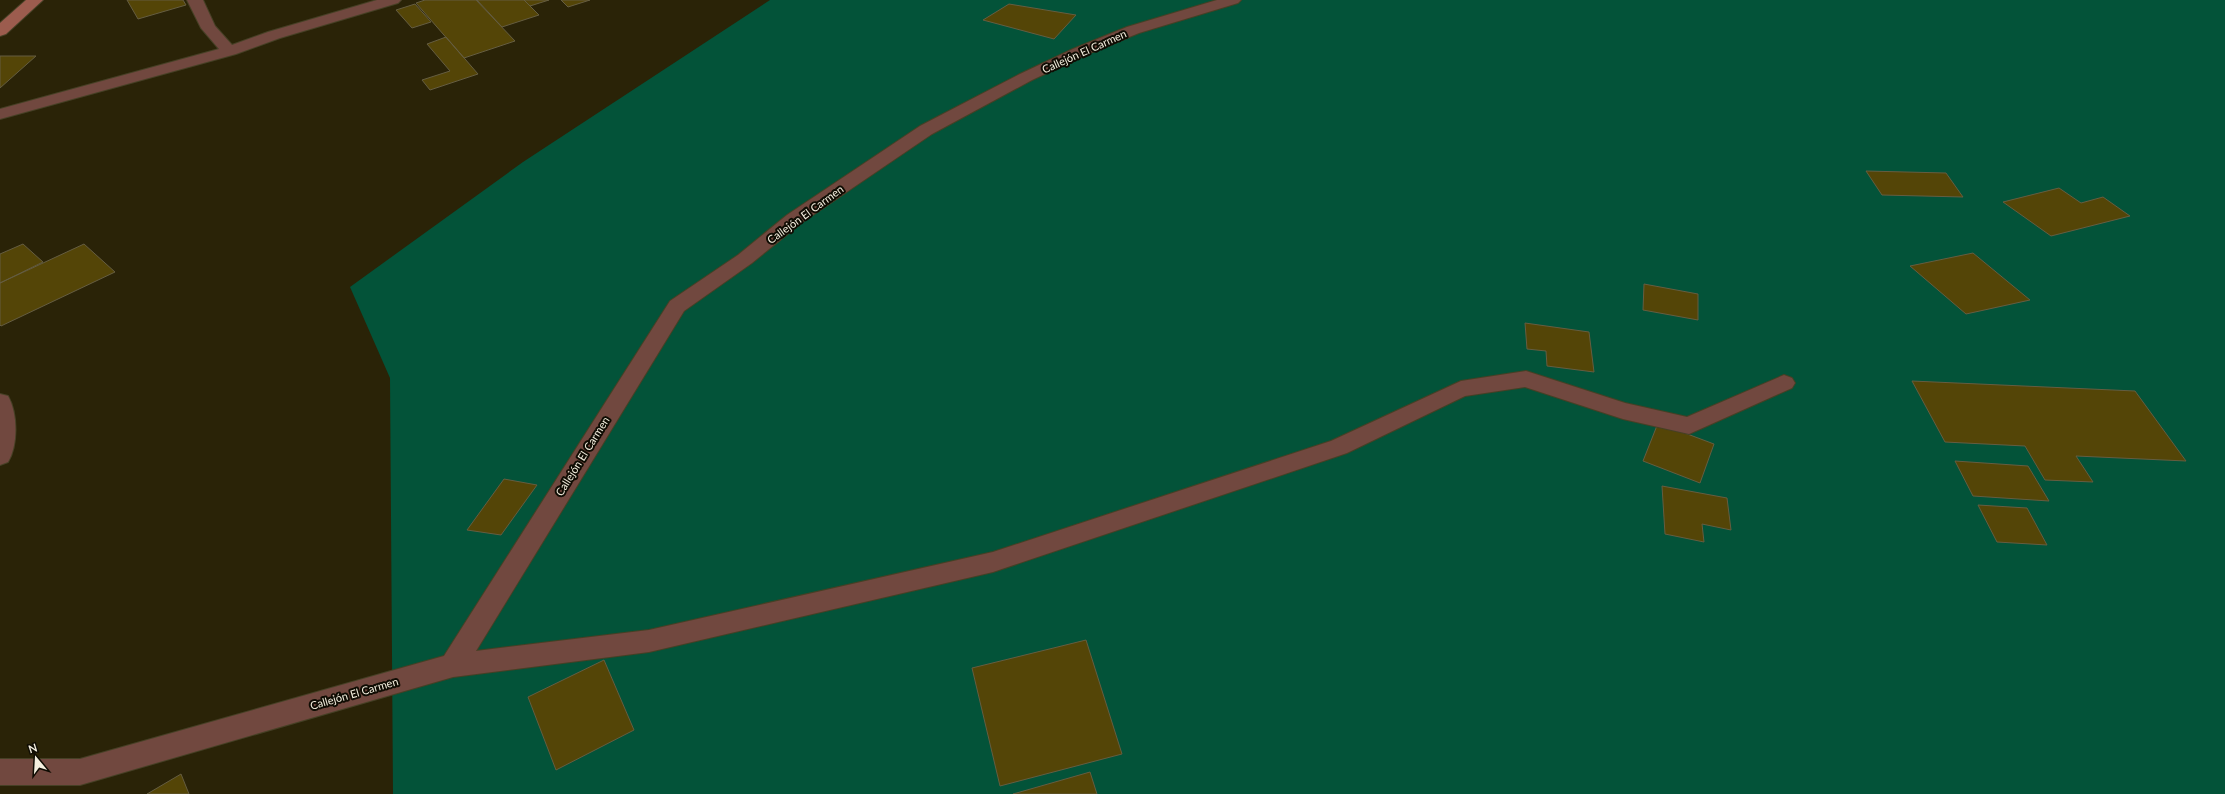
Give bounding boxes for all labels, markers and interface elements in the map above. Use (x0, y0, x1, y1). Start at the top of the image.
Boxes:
street label: Callejón El Carmen (1040, 27, 1128, 75)
street label: Callejón El Carmen (764, 182, 846, 246)
street label: Callejón El Carmen (552, 414, 612, 498)
street label: Callejón El Carmen (308, 674, 400, 712)
north arrow (16, 738, 56, 778)
text: N (27, 741, 39, 756)

